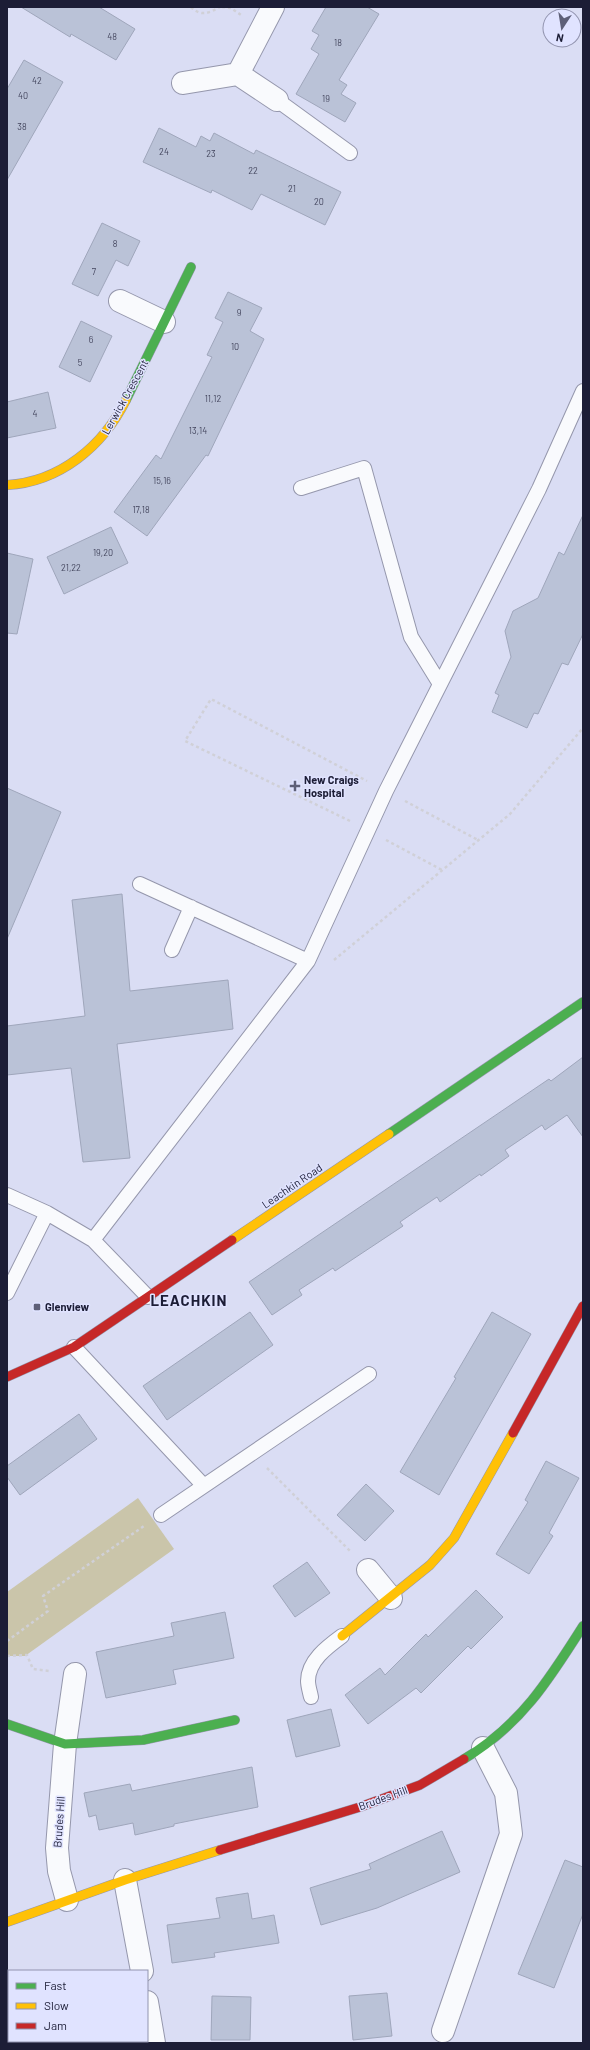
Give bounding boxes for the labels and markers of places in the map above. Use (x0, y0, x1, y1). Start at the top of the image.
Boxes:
place label: New Craigs Hospital (304, 773, 359, 799)
marker: New Craigs Hospital (289, 780, 301, 792)
place label: Glenview (45, 1300, 89, 1313)
marker: Glenview (32, 1302, 42, 1312)

